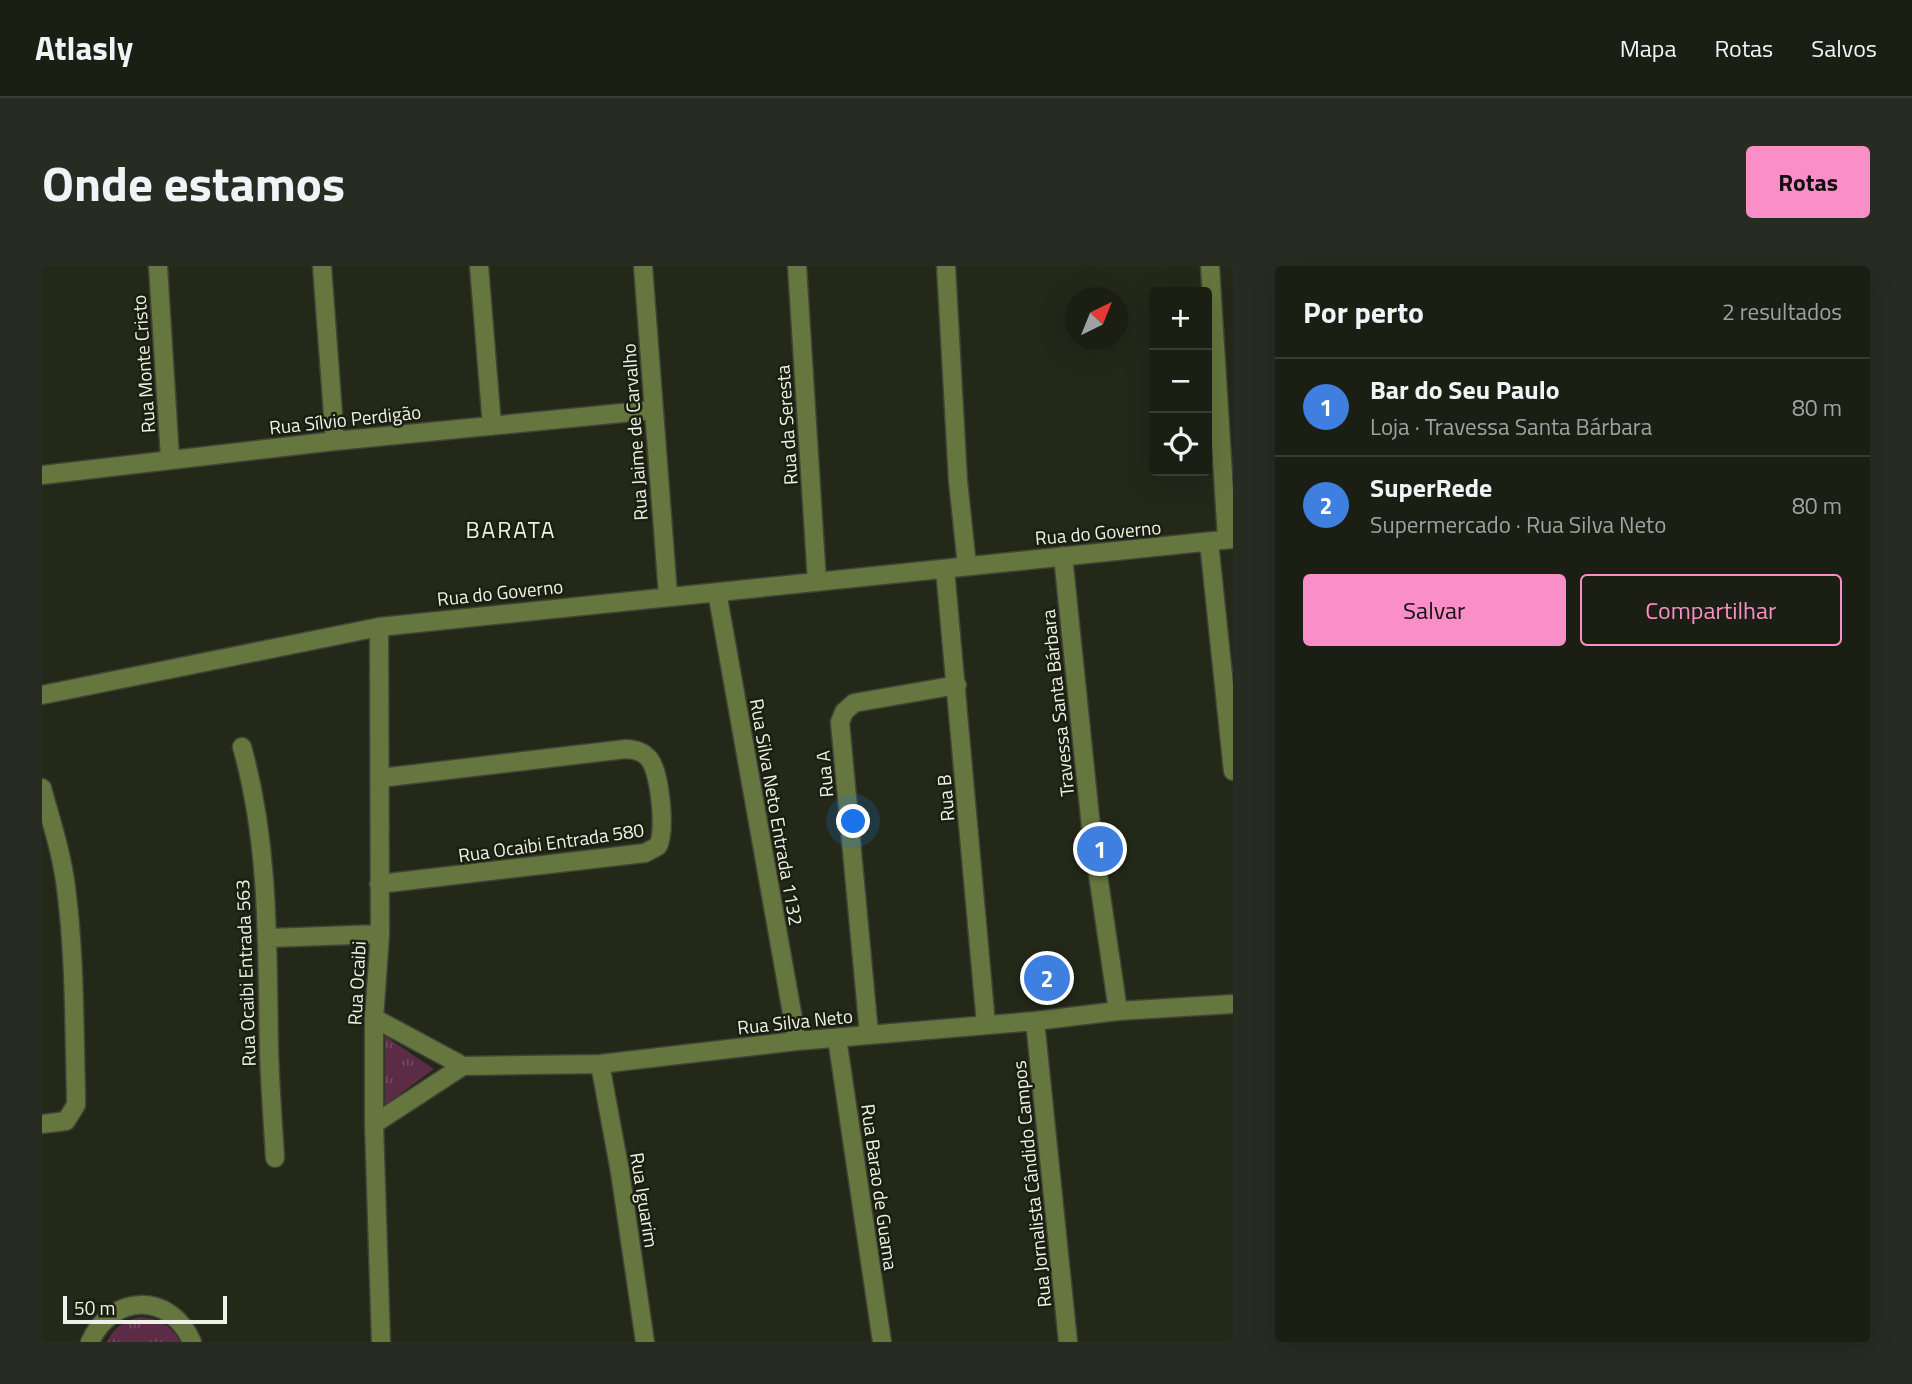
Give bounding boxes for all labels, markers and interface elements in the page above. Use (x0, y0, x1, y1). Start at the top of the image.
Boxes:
text: Atlasly (35, 23, 133, 73)
text: Mapa (1620, 30, 1676, 66)
text: Rotas (1714, 30, 1773, 66)
text: Salvos (1811, 30, 1877, 66)
text: Onde estamos (42, 145, 345, 220)
button: Rotas (1746, 146, 1870, 218)
north arrow (1065, 287, 1128, 350)
map controls (1149, 287, 1212, 476)
button: + (1149, 287, 1212, 350)
text: Por perto (1303, 289, 1424, 335)
street label: Rua Monte Cristo (124, 294, 162, 434)
text: 2 resultados (1722, 294, 1842, 329)
street label: Rua Jaime de Carvalho (613, 342, 655, 522)
button: − (1149, 350, 1212, 413)
street label: Rua da Seresta (767, 364, 805, 486)
text: Bar do Seu Paulo (1370, 370, 1560, 409)
text: 1 (1320, 390, 1332, 425)
text: 80 m (1792, 390, 1842, 425)
street label: Rua Sílvio Perdigão (268, 397, 422, 441)
text: Loja · Travessa Santa Bárbara (1370, 409, 1652, 444)
button: locate (1149, 413, 1212, 476)
text: SuperRede (1370, 468, 1492, 507)
text: 2 (1320, 488, 1332, 523)
text: 80 m (1792, 488, 1842, 523)
text: Supermercado · Rua Silva Neto (1370, 507, 1666, 542)
district label: BARATA (465, 512, 557, 547)
street label: Rua do Governo (1034, 512, 1162, 552)
street label: Rua do Governo (436, 571, 564, 613)
button: Salvar (1303, 574, 1566, 646)
button: Compartilhar (1580, 574, 1842, 646)
street label: Travessa Santa Bárbara (1033, 608, 1081, 798)
street label: Rua Silva Neto Entrada 1132 (743, 696, 811, 928)
street label: Rua A (808, 749, 840, 799)
street label: Rua B (929, 773, 961, 823)
your location (836, 804, 870, 838)
street label: Rua Ocaibi Entrada 580 (456, 815, 646, 869)
pin: 1 (1077, 823, 1123, 875)
street label: Rua Ocaibi Entrada 563 (227, 879, 263, 1067)
street label: Rua Ocaibi (339, 940, 373, 1026)
pin: 2 (1024, 952, 1070, 1004)
street label: Rua Silva Neto (736, 1001, 854, 1041)
street label: Rua Jornalista Cândido Campos (1004, 1059, 1058, 1309)
street label: Rua Barao de Guama (854, 1102, 906, 1272)
street label: Rua Iguarim (623, 1150, 667, 1250)
scale bar (63, 1293, 228, 1325)
text: 50 m (74, 1293, 115, 1322)

